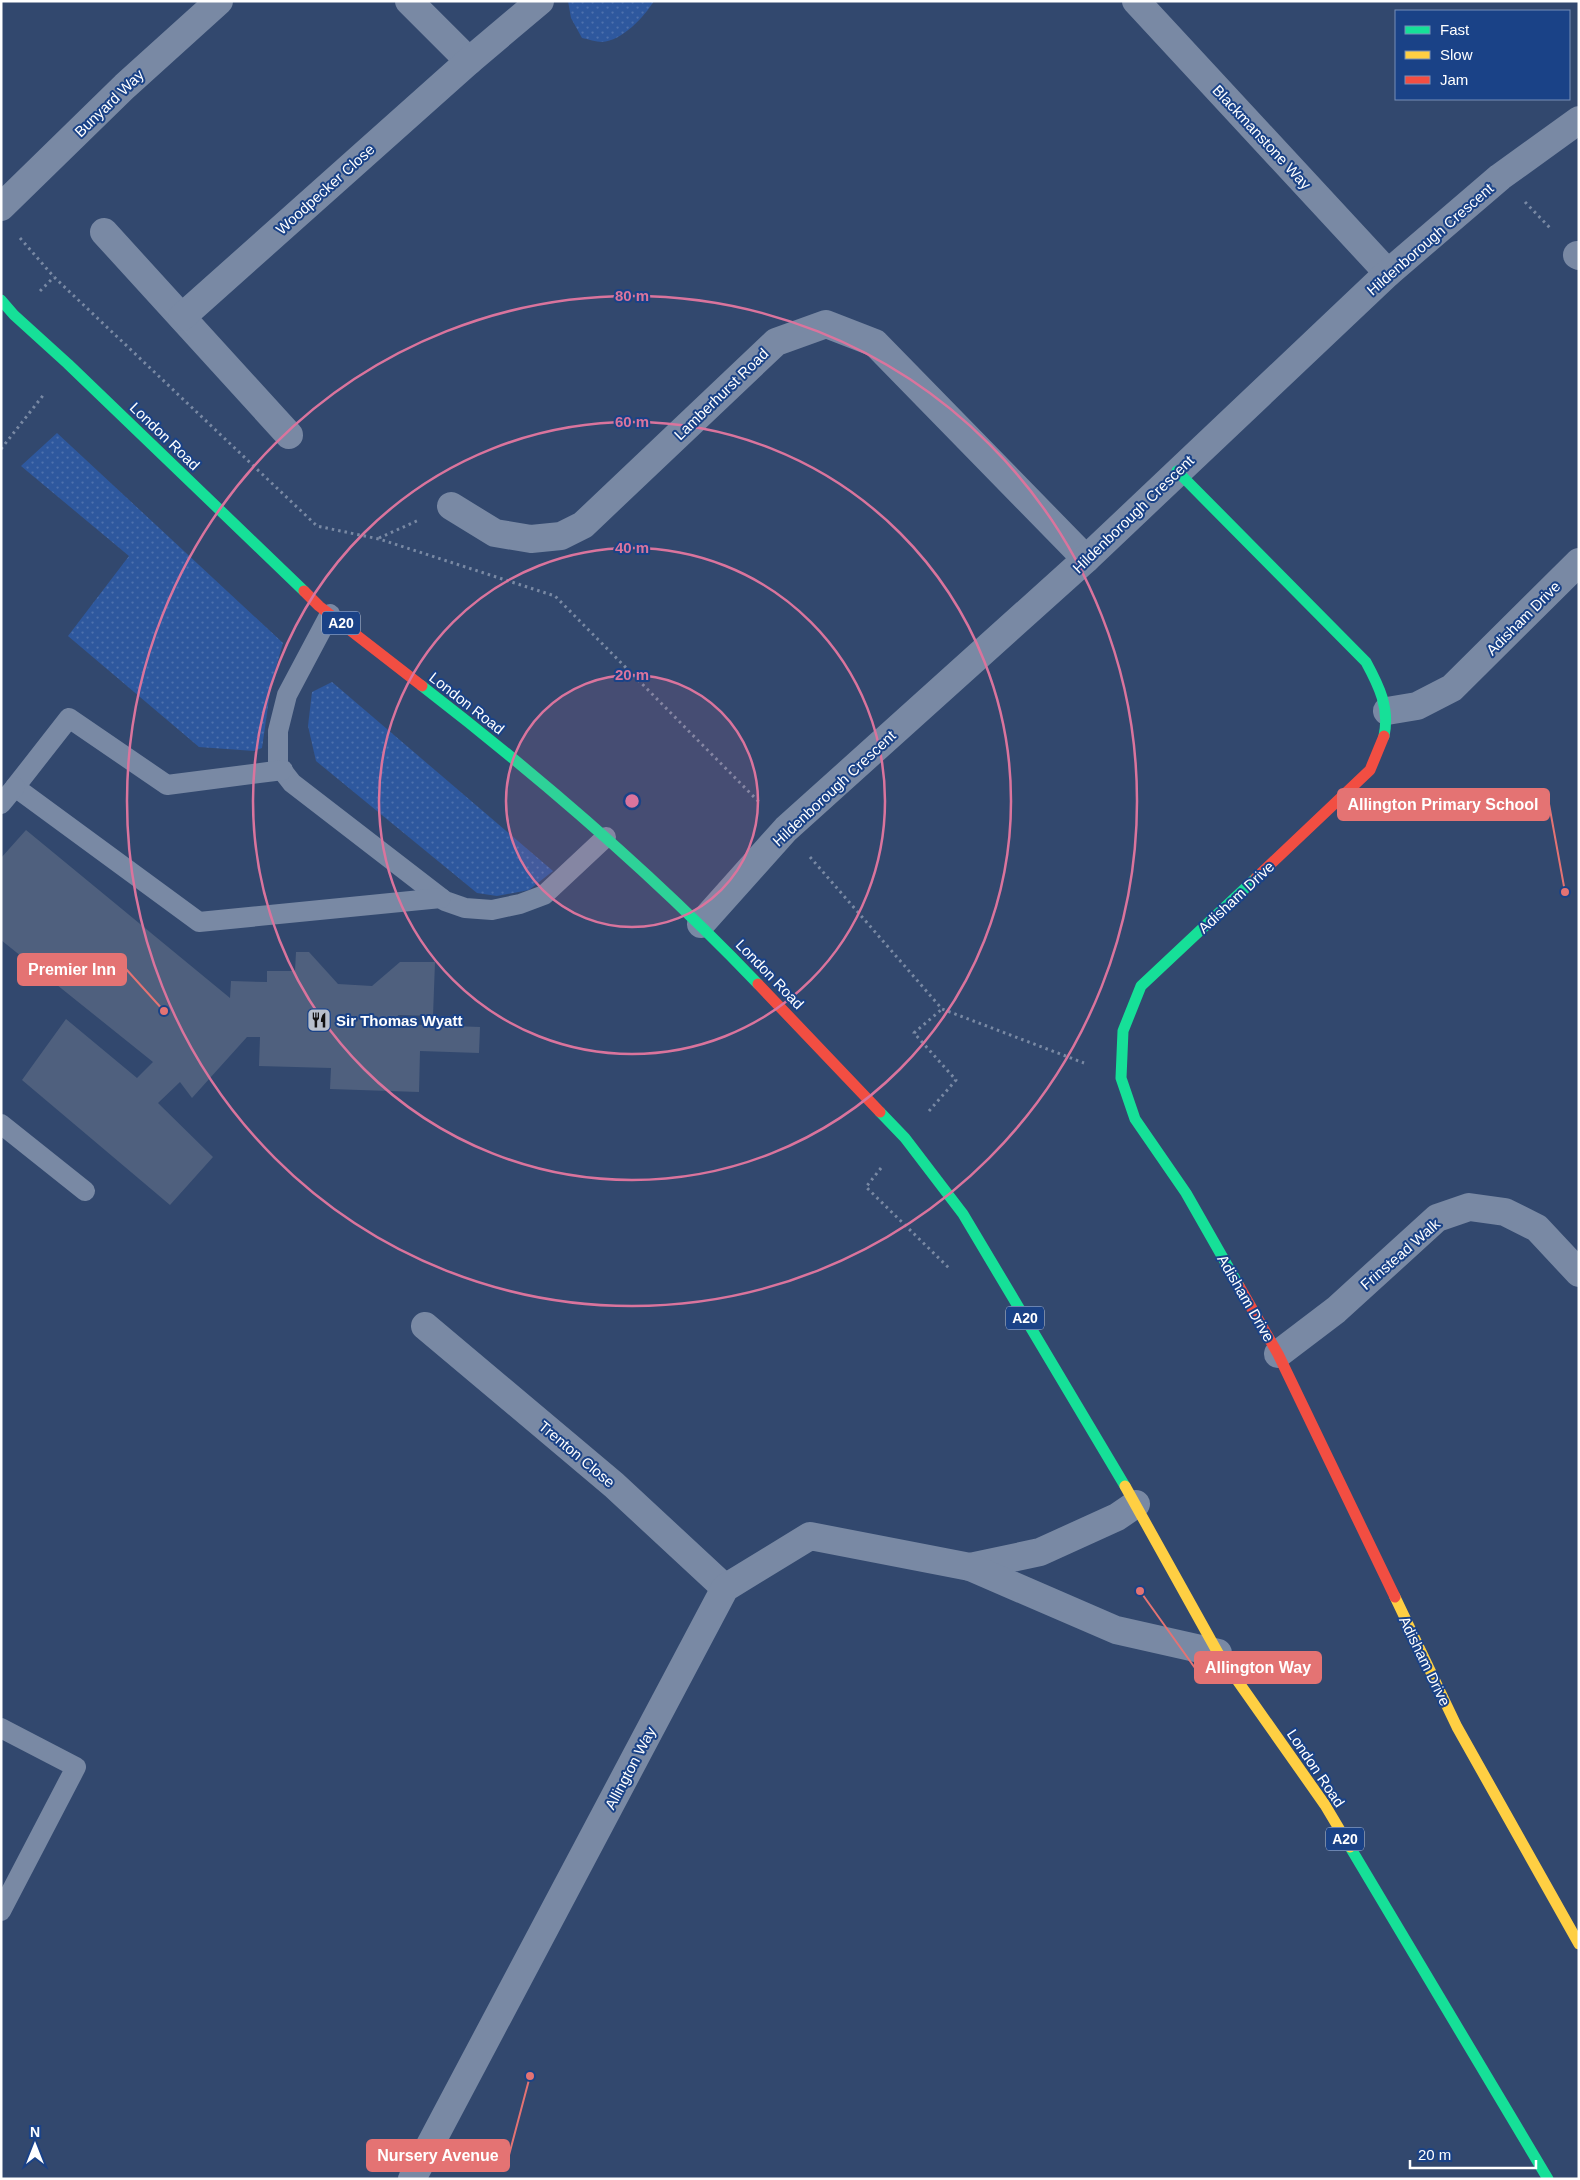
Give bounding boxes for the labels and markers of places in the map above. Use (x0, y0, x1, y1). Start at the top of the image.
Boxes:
callout: Allington Primary School (1338, 789, 1549, 820)
centre of rings (623, 792, 641, 810)
callout: Premier Inn (18, 954, 126, 985)
restaurant icon: Sir Thomas Wyatt (306, 1007, 332, 1033)
place label: Sir Thomas Wyatt (336, 1012, 462, 1029)
callout: Allington Way (1195, 1652, 1321, 1683)
callout: Nursery Avenue (367, 2140, 509, 2171)

